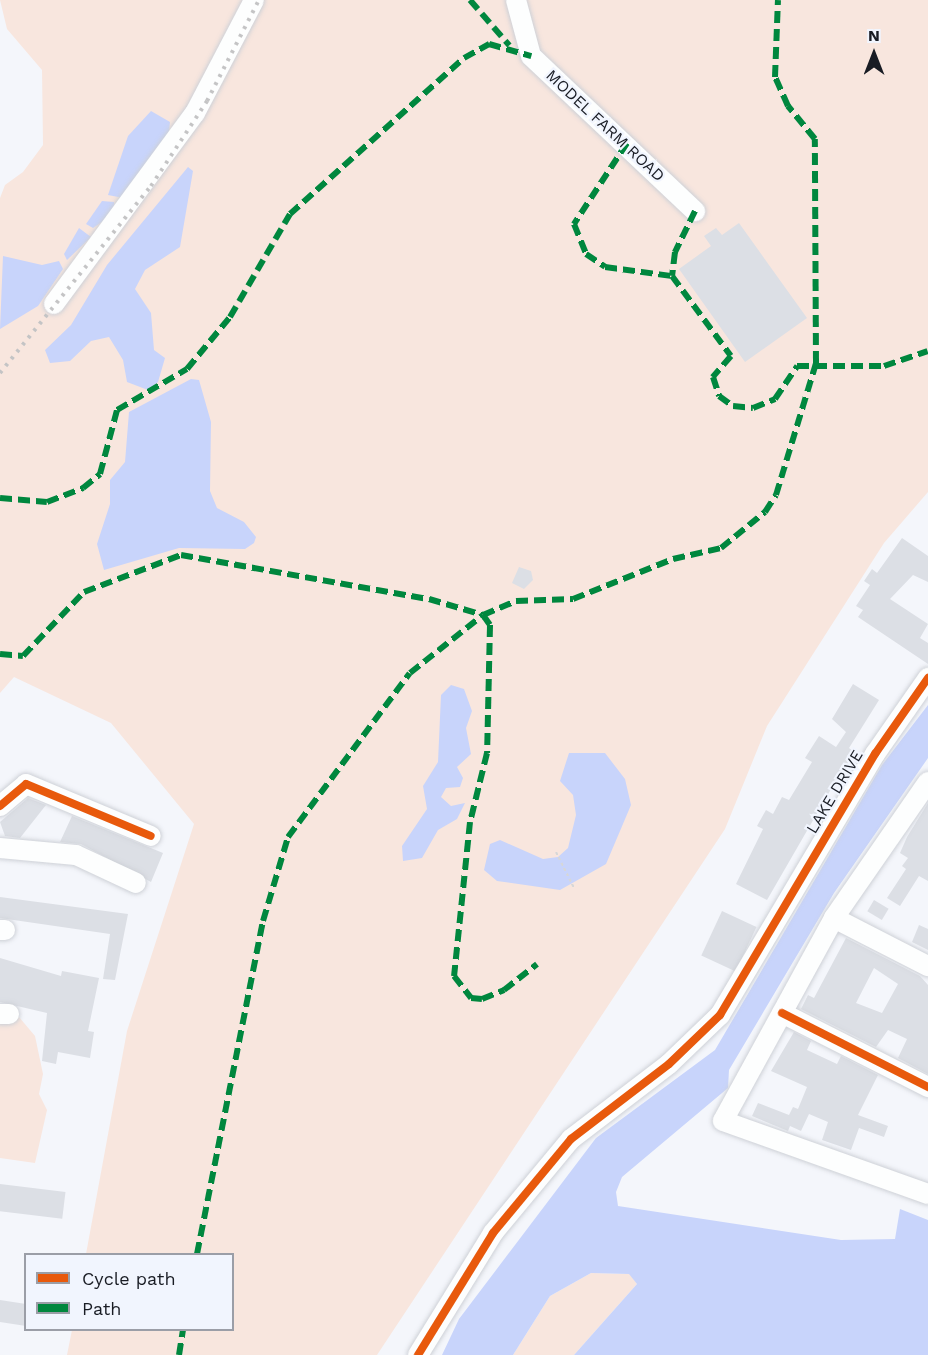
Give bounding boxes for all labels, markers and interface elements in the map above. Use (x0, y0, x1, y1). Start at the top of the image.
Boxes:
north arrow (844, 24, 904, 84)
text: N (868, 26, 880, 45)
street label: MODEL FARM ROAD (542, 66, 668, 186)
street label: LAKE DRIVE (803, 747, 867, 837)
legend (24, 1253, 234, 1331)
text: Cycle path (82, 1268, 176, 1289)
text: Path (82, 1298, 122, 1319)

